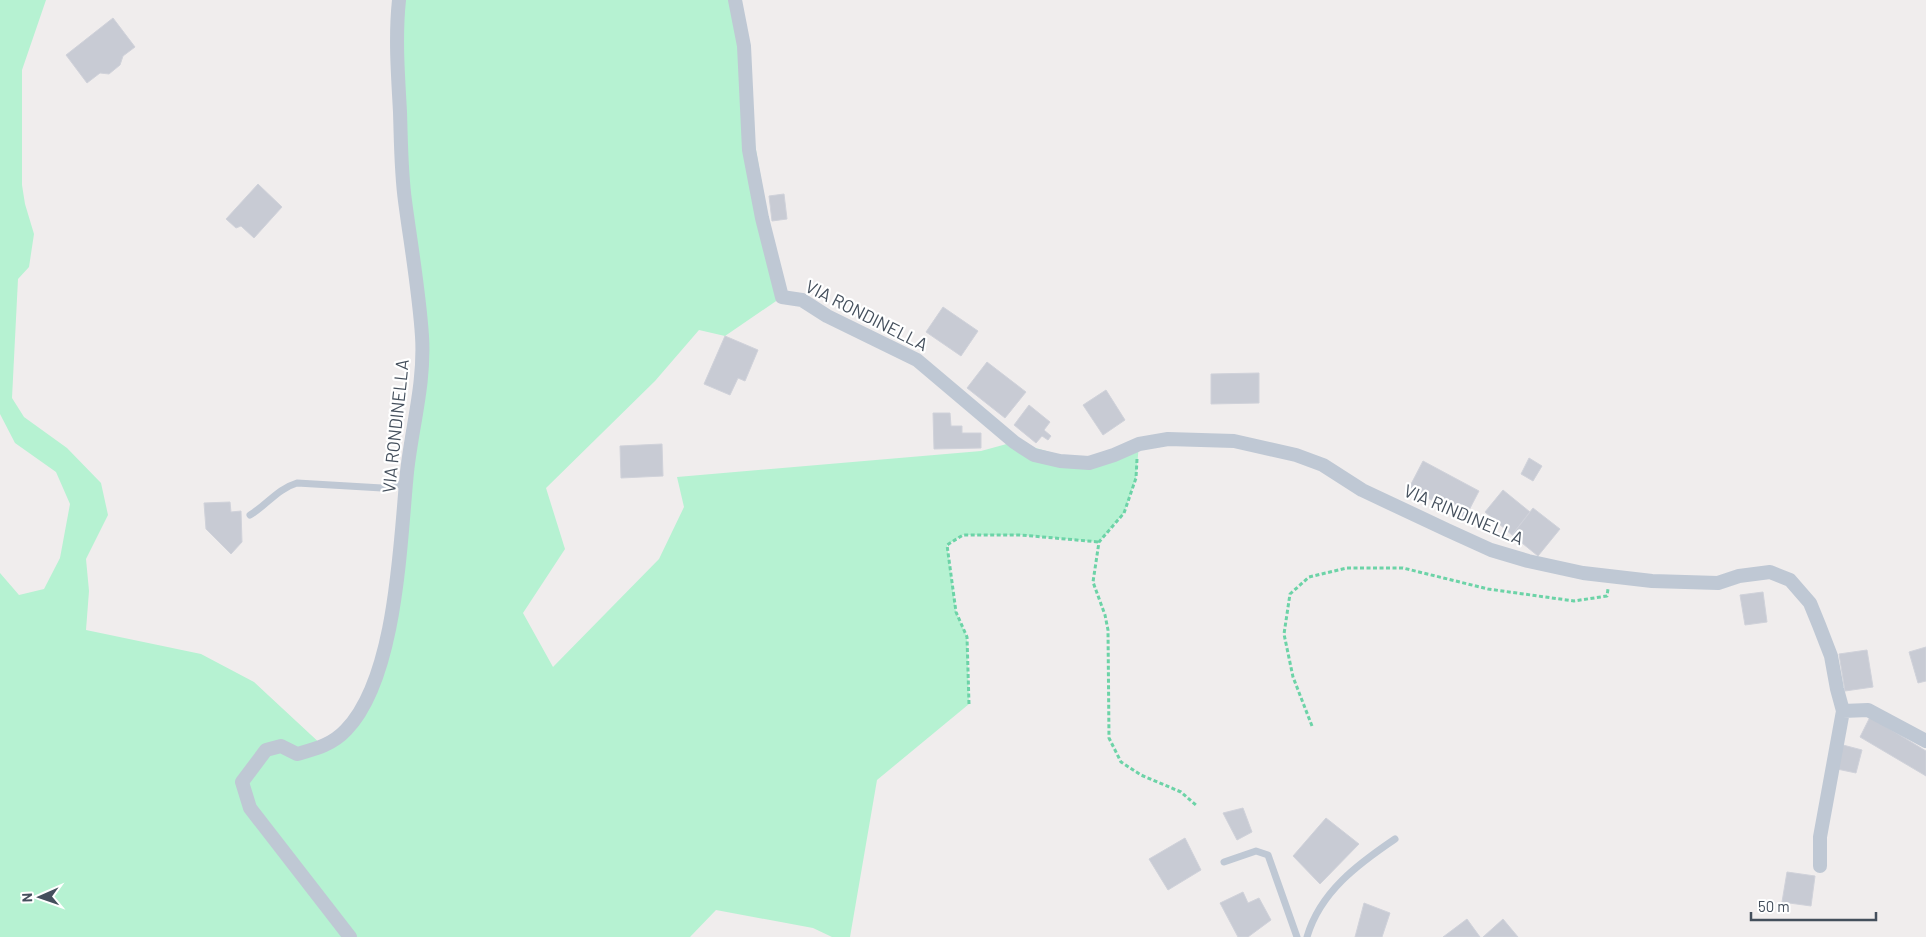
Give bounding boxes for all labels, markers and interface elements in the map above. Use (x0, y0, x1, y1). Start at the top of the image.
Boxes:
street label: VIA RONDINELLA (802, 275, 932, 355)
street label: VIA RONDINELLA (377, 358, 413, 494)
street label: VIA RINDINELLA (1401, 479, 1527, 549)
north arrow (15, 872, 65, 922)
scale bar (1751, 890, 1876, 922)
text: N (18, 893, 35, 902)
text: 50 m (1758, 897, 1790, 915)

